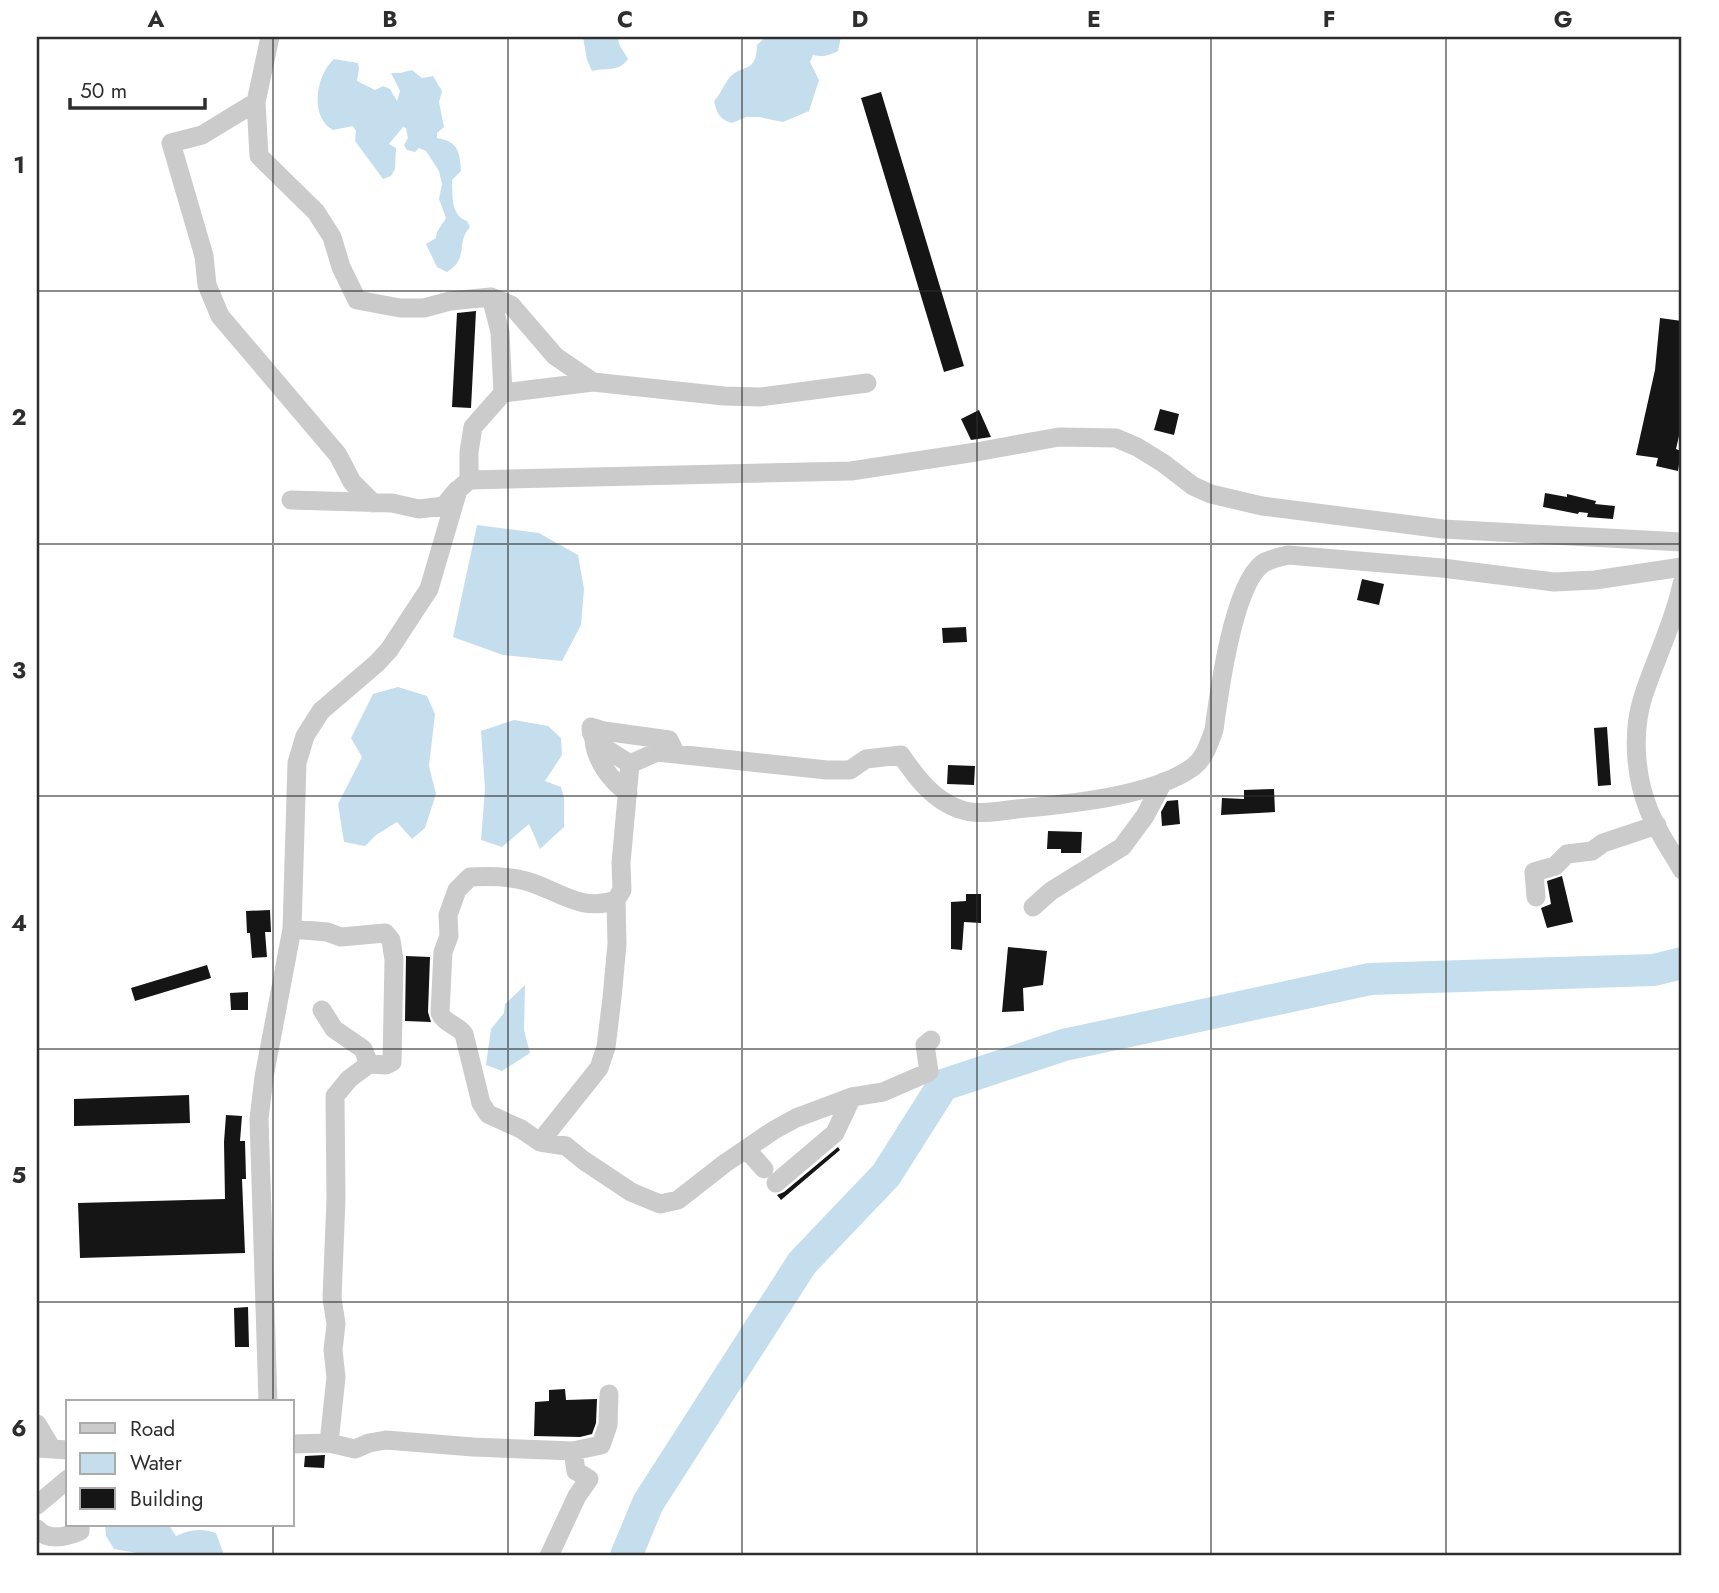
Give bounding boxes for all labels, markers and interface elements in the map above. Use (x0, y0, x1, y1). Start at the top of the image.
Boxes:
text: A (147, 2, 165, 36)
text: B (382, 2, 398, 36)
text: C (617, 2, 633, 36)
text: D (852, 2, 869, 36)
text: E (1087, 2, 1101, 36)
text: F (1323, 2, 1335, 36)
text: G (1554, 2, 1572, 36)
scale bar (70, 66, 205, 110)
text: 50 m (80, 76, 127, 106)
text: 1 (13, 148, 25, 182)
text: 2 (11, 400, 27, 434)
text: 3 (12, 653, 26, 687)
text: 4 (11, 906, 27, 940)
text: 5 (12, 1158, 26, 1192)
legend (66, 1400, 294, 1526)
text: 6 (11, 1411, 27, 1445)
text: Road (130, 1414, 175, 1444)
text: Water (130, 1448, 183, 1478)
text: Building (130, 1484, 203, 1514)

